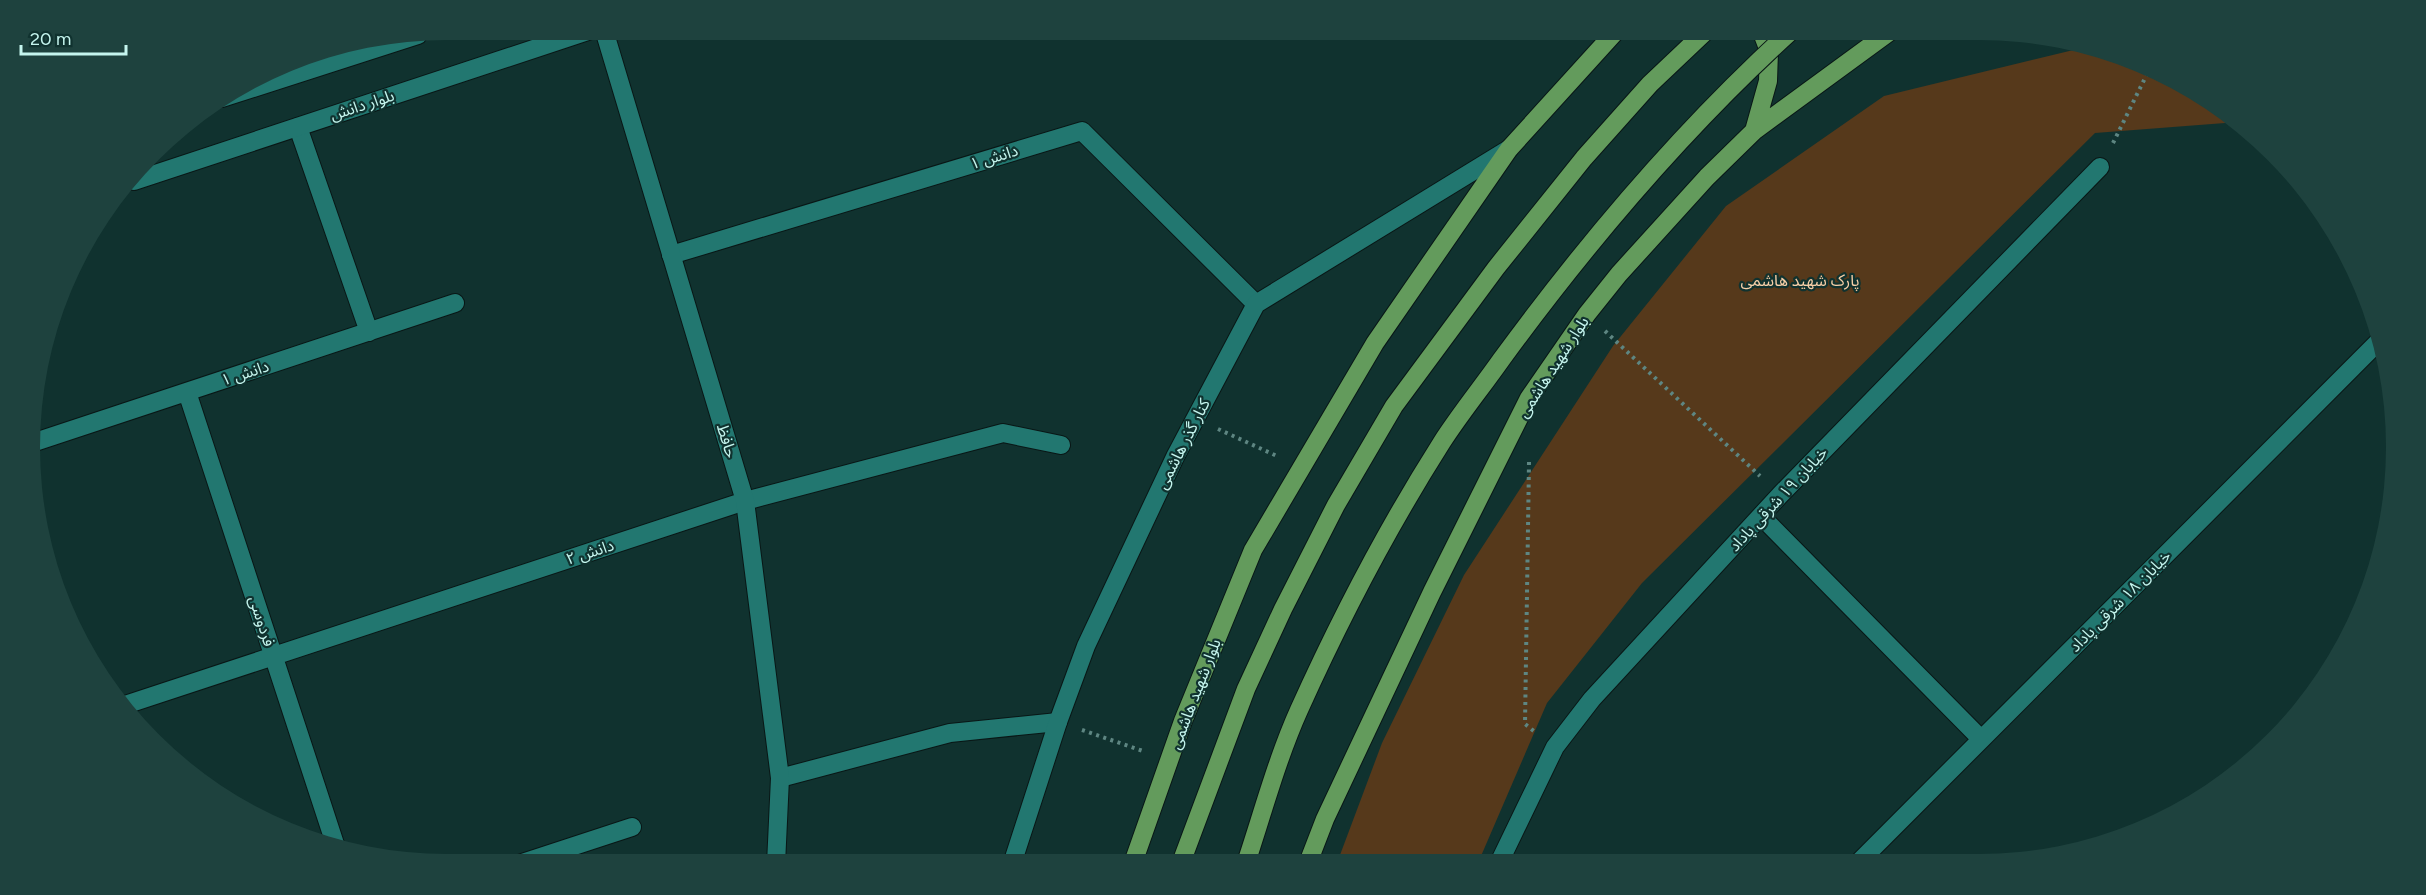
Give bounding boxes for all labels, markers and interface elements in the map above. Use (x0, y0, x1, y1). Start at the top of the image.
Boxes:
scale bar (21, 18, 126, 56)
text: 20 m (30, 28, 71, 50)
street label: بلوار دانش (328, 86, 396, 124)
street label: دانش ۱ (968, 141, 1020, 173)
park label: پارک شهید هاشمی (1740, 271, 1860, 291)
street label: بلوار شهید هاشمی (1513, 313, 1593, 421)
street label: دانش ۱ (219, 356, 271, 390)
street label: کنار گذر هاشمی (1152, 395, 1214, 492)
street label: حافظ (713, 422, 741, 460)
street label: خیابان ۱۹ شرقی پاداد (1725, 443, 1832, 556)
street label: دانش ۲ (564, 535, 616, 569)
street label: خیابان ۱۸ شرقی پاداد (2065, 546, 2176, 657)
street label: فردوسی (245, 593, 279, 649)
street label: بلوار شهید هاشمی (1165, 636, 1225, 752)

